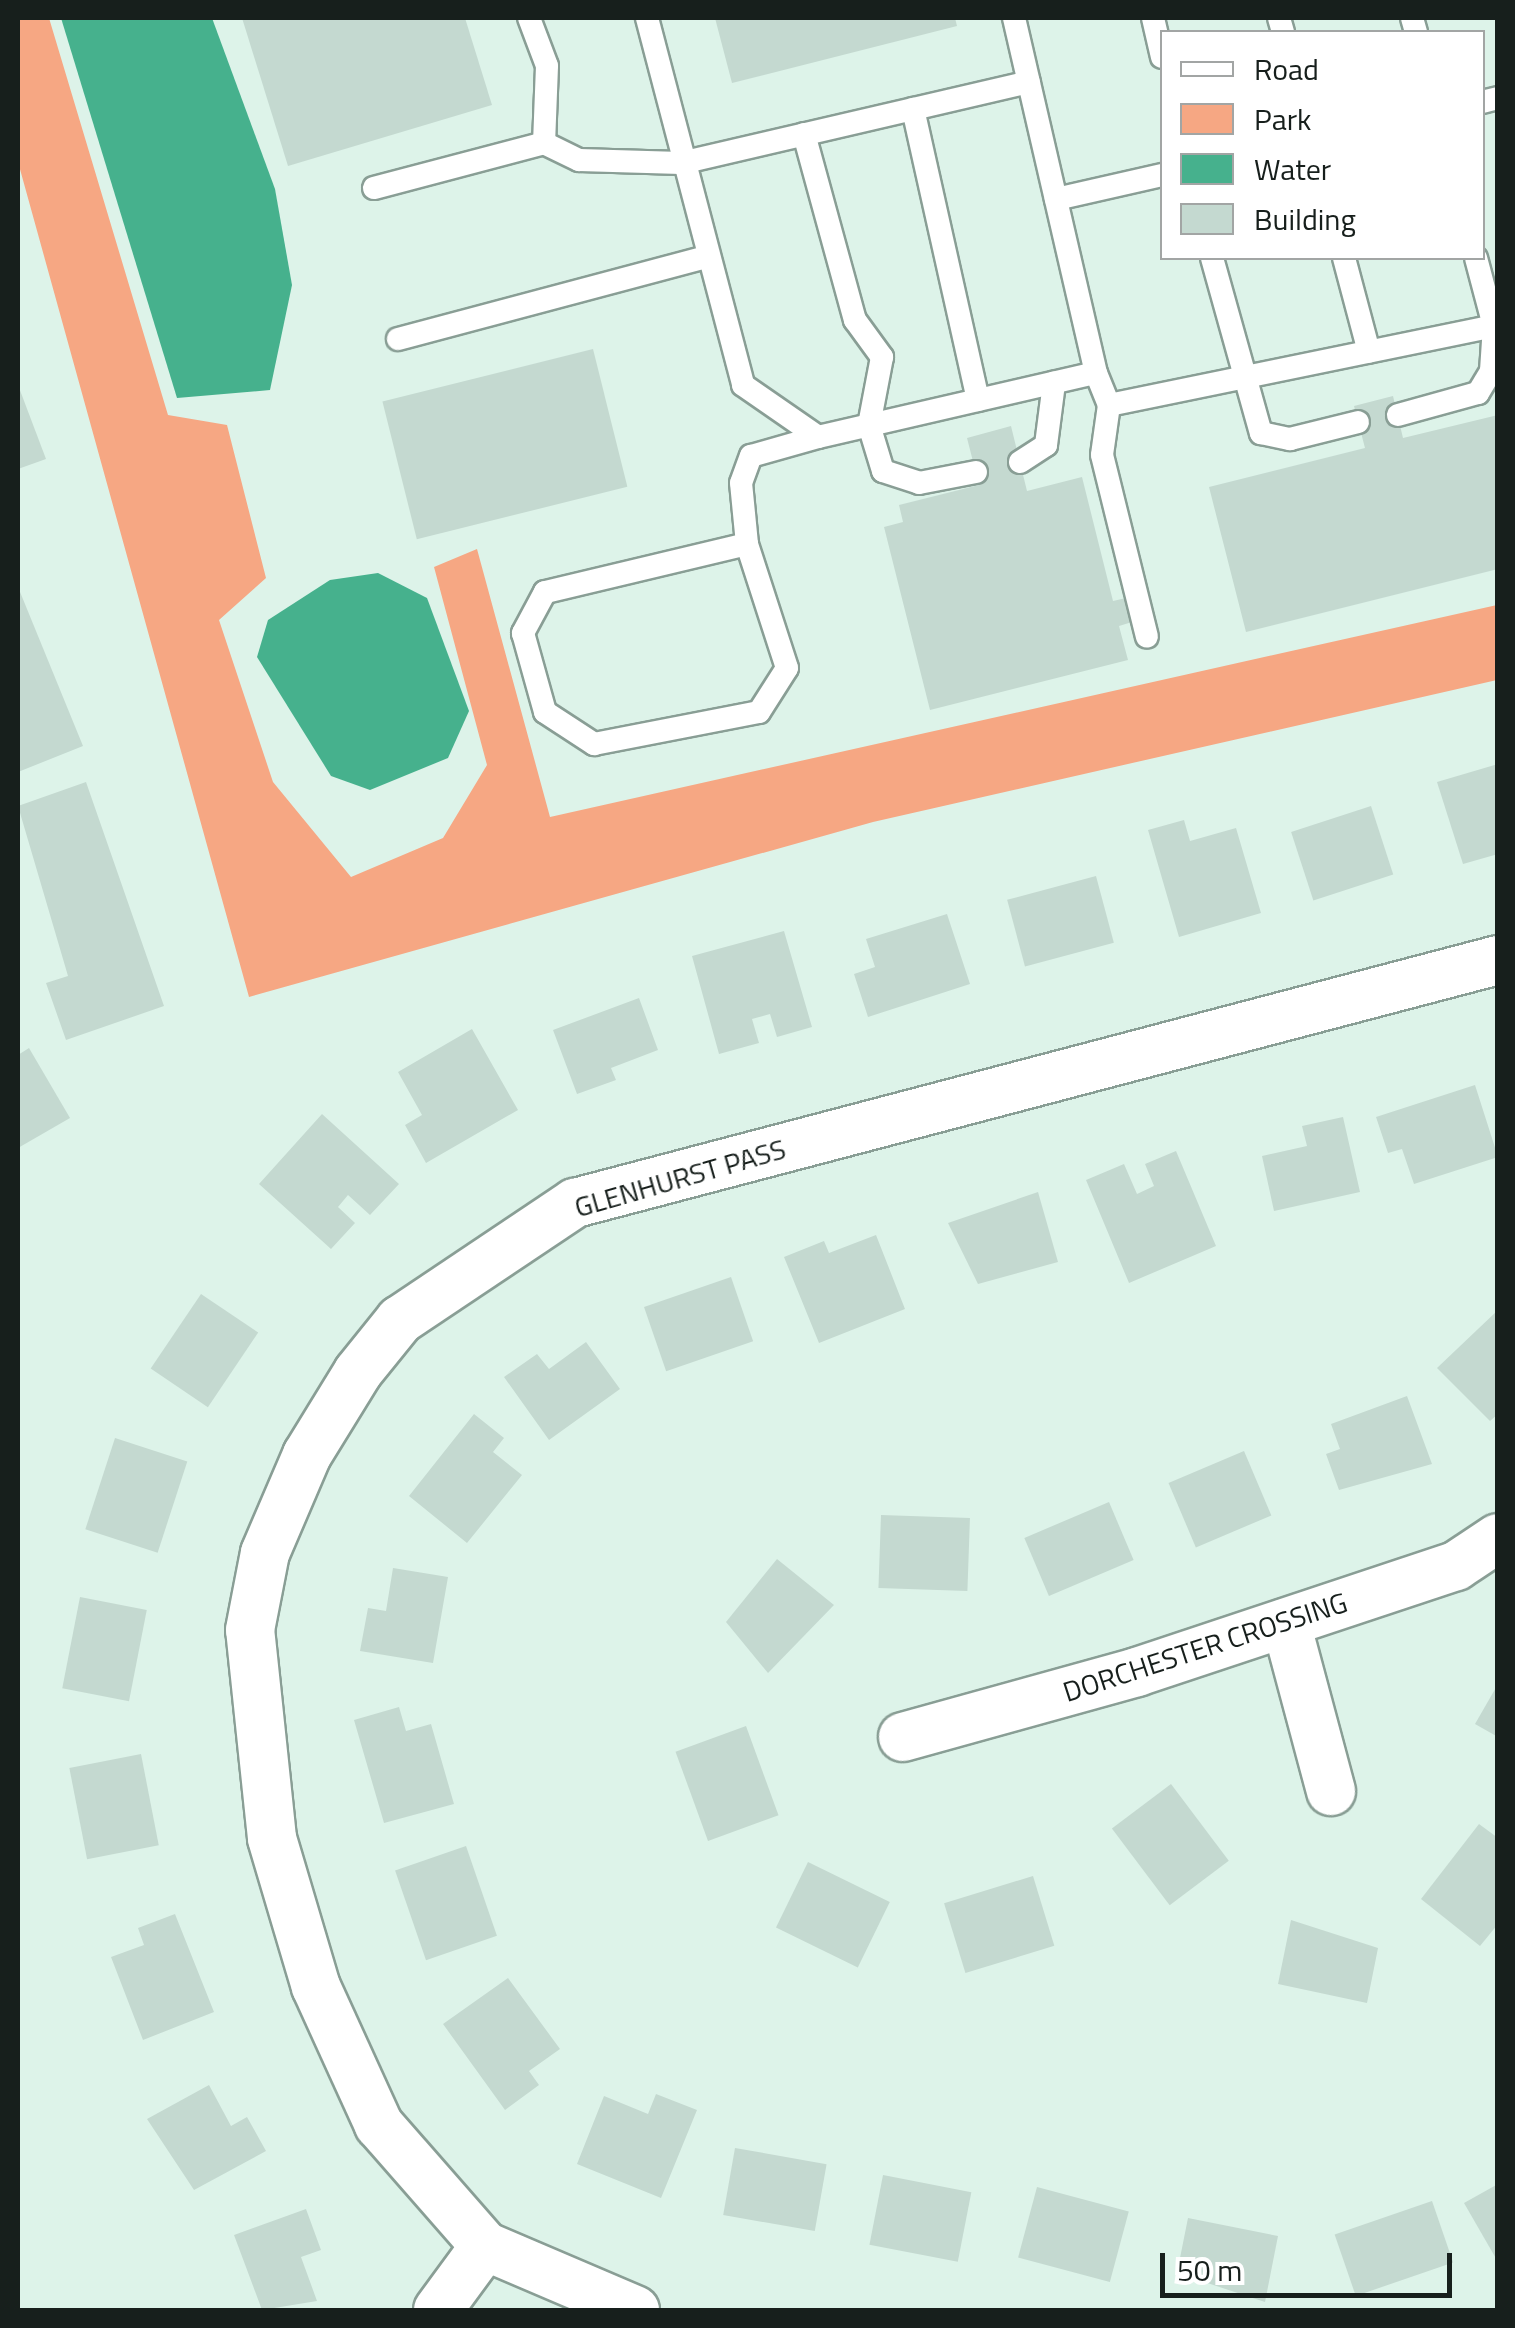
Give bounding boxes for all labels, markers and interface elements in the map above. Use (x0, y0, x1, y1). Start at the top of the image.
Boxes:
legend (1160, 30, 1485, 260)
text: Road (1254, 46, 1319, 92)
text: Park (1254, 96, 1311, 142)
text: Water (1254, 146, 1331, 192)
text: Building (1254, 196, 1356, 242)
street label: GLENHURST PASS (571, 1132, 789, 1224)
street label: DORCHESTER CROSSING (1059, 1585, 1351, 1709)
scale bar (1165, 2233, 1458, 2295)
text: 50 m (1177, 2247, 1242, 2293)

